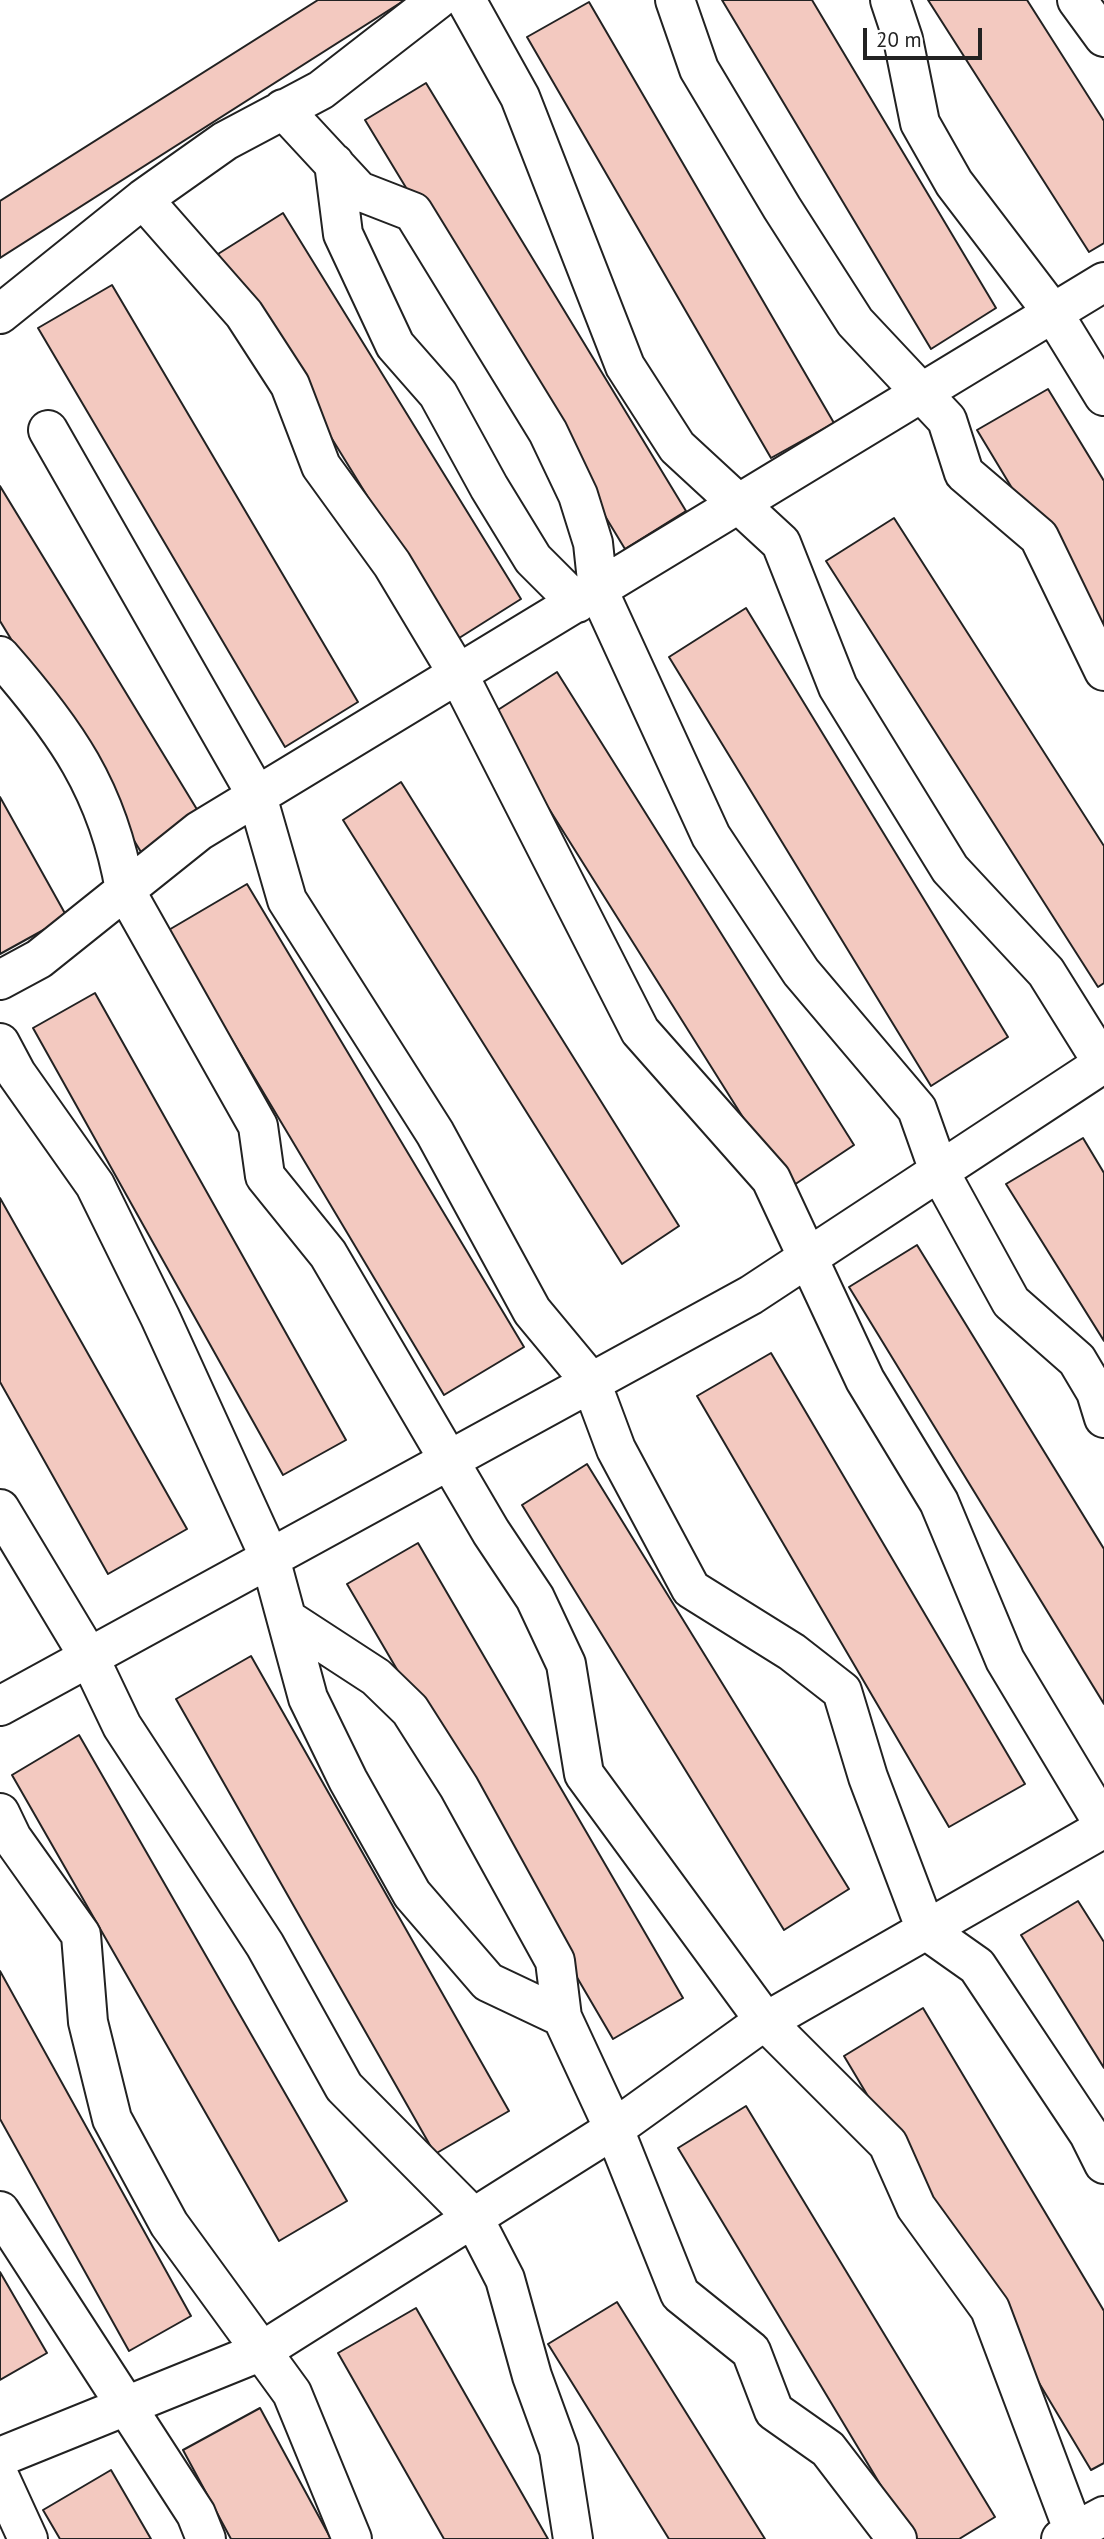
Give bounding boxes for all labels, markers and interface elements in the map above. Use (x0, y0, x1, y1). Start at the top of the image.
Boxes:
scale bar (866, 14, 985, 58)
text: 20 m (876, 26, 922, 53)

